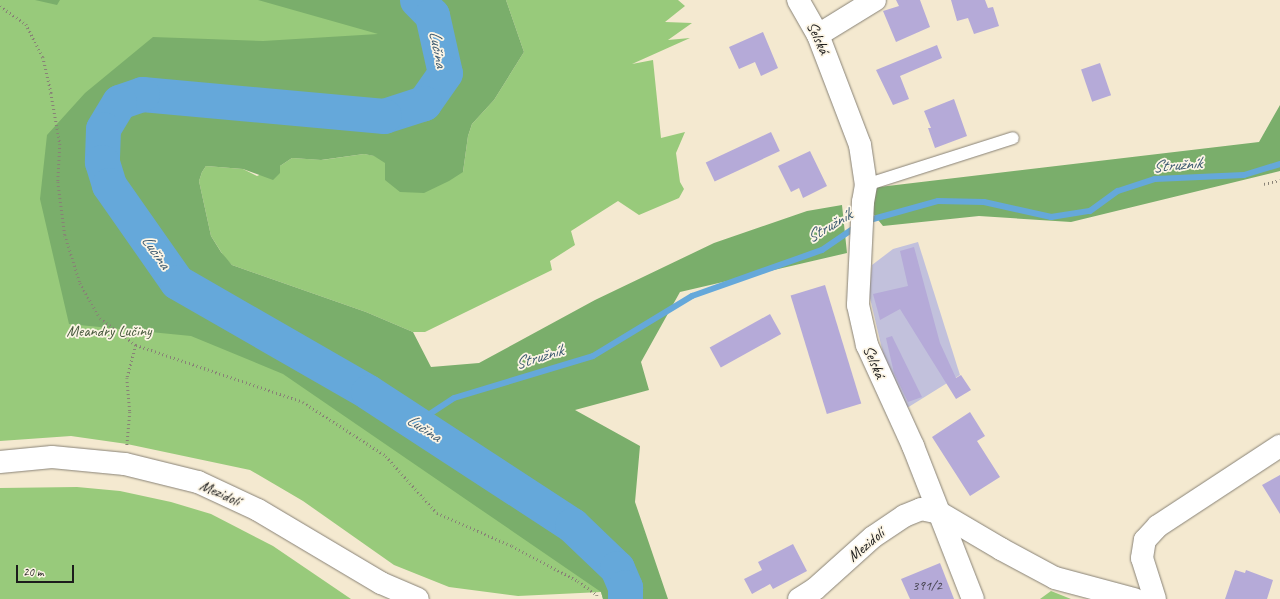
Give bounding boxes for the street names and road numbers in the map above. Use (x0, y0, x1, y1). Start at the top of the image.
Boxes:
street label: Selská (802, 19, 834, 57)
street label: Selská (859, 343, 889, 381)
street label: Mezidolí (197, 476, 243, 510)
street label: Mezidolí (844, 524, 888, 566)

